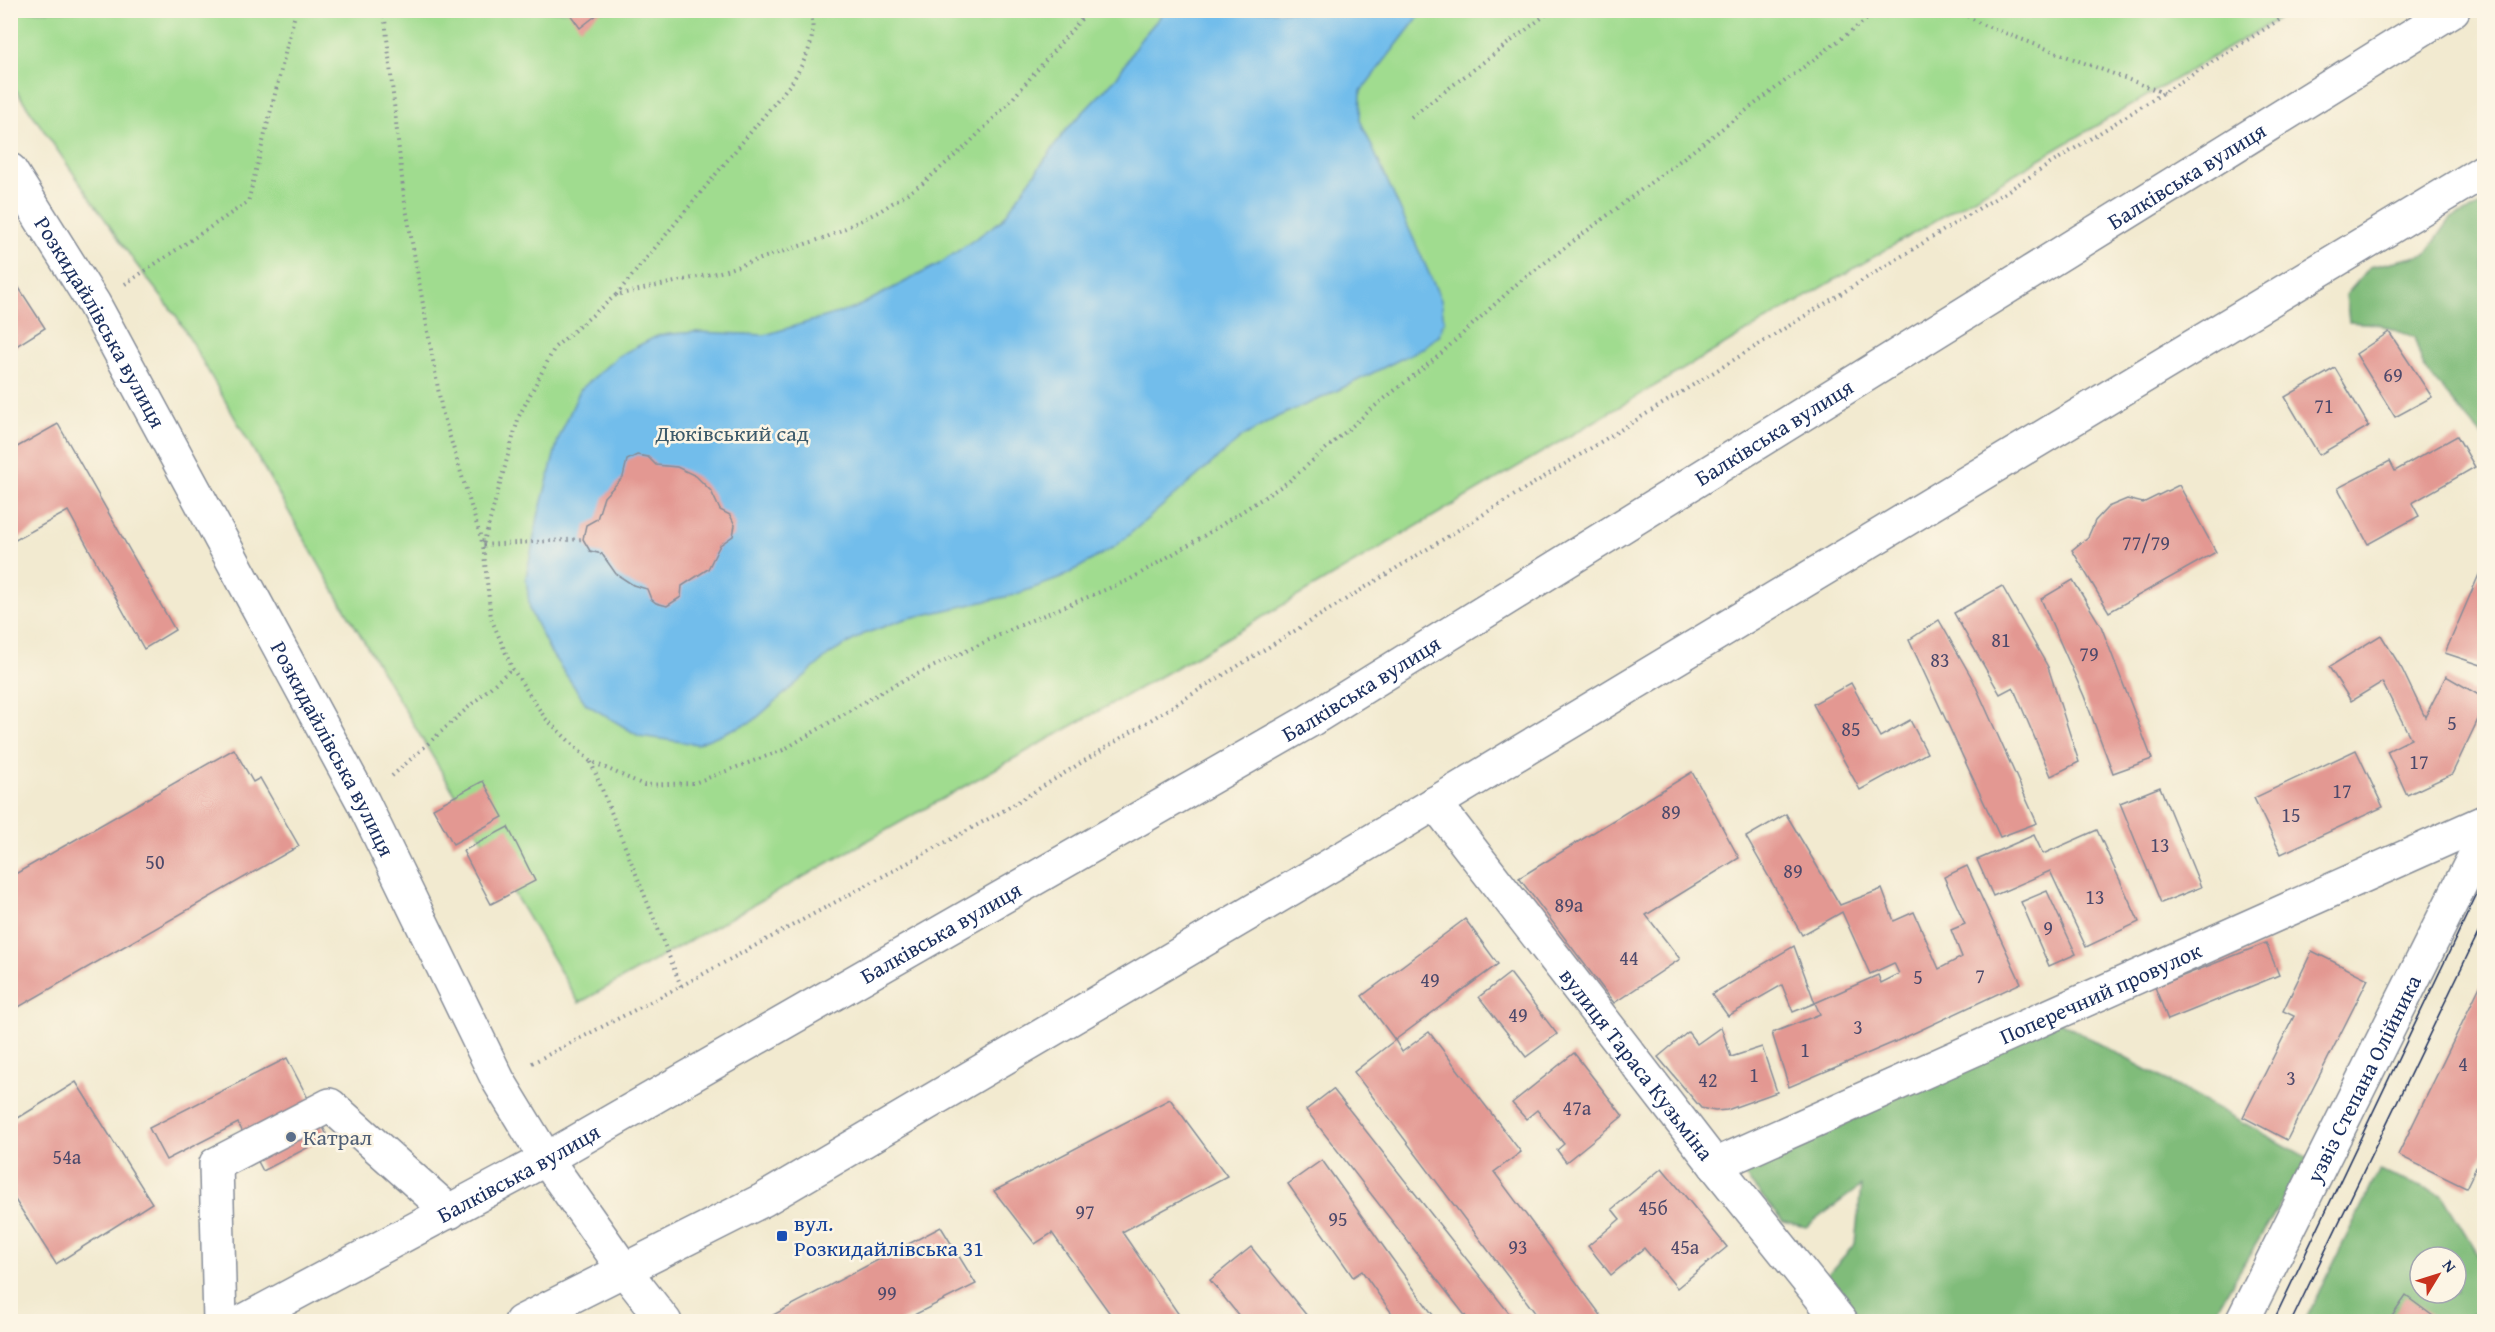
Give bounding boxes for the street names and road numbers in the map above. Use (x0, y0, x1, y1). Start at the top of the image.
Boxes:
street label: Балківська вулиця (2101, 114, 2272, 237)
street label: Розкидайлівська вулиця (27, 210, 174, 434)
street label: Балківська вулиця (1688, 371, 1859, 494)
street label: Балківська вулиця (1276, 627, 1447, 750)
street label: Розкидайлівська вулиця (263, 635, 403, 862)
street label: Балківська вулиця (854, 873, 1027, 991)
street label: Поперечний провулок (1994, 934, 2207, 1052)
street label: вулиця Тараса Кузьміна (1552, 961, 1722, 1167)
street label: узвіз Степана Олійника (2298, 969, 2429, 1189)
street label: Балківська вулиця (431, 1115, 606, 1231)

